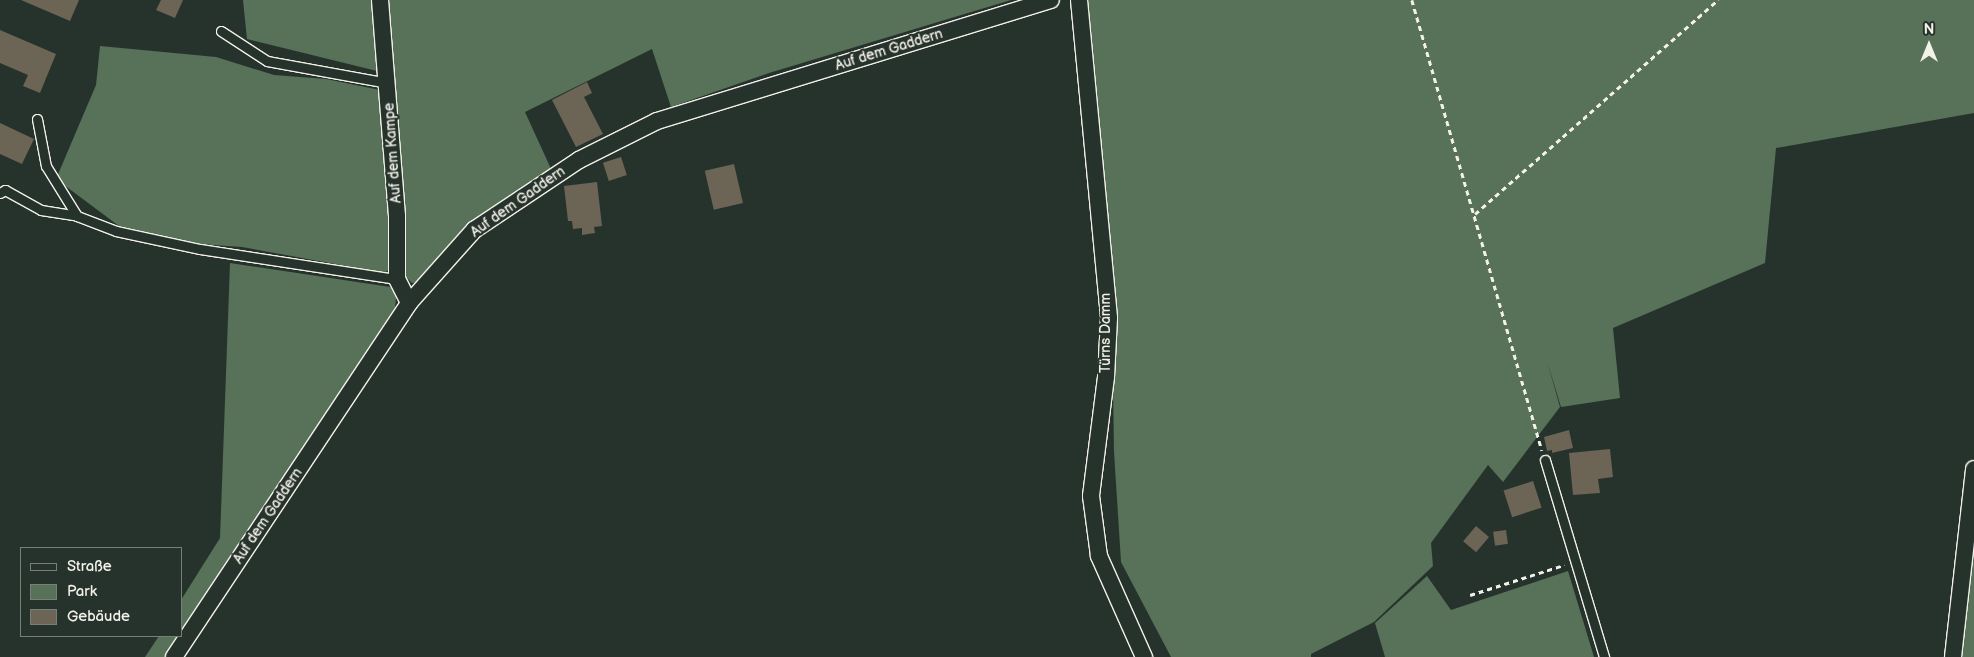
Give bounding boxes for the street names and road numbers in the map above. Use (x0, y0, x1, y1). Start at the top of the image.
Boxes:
street label: Auf dem Gaddern (833, 26, 945, 74)
street label: Auf dem Kampe (381, 102, 405, 204)
street label: Auf dem Gaddern (467, 163, 569, 241)
street label: Türns Damm (1098, 293, 1114, 373)
street label: Auf dem Gaddern (230, 465, 306, 567)

